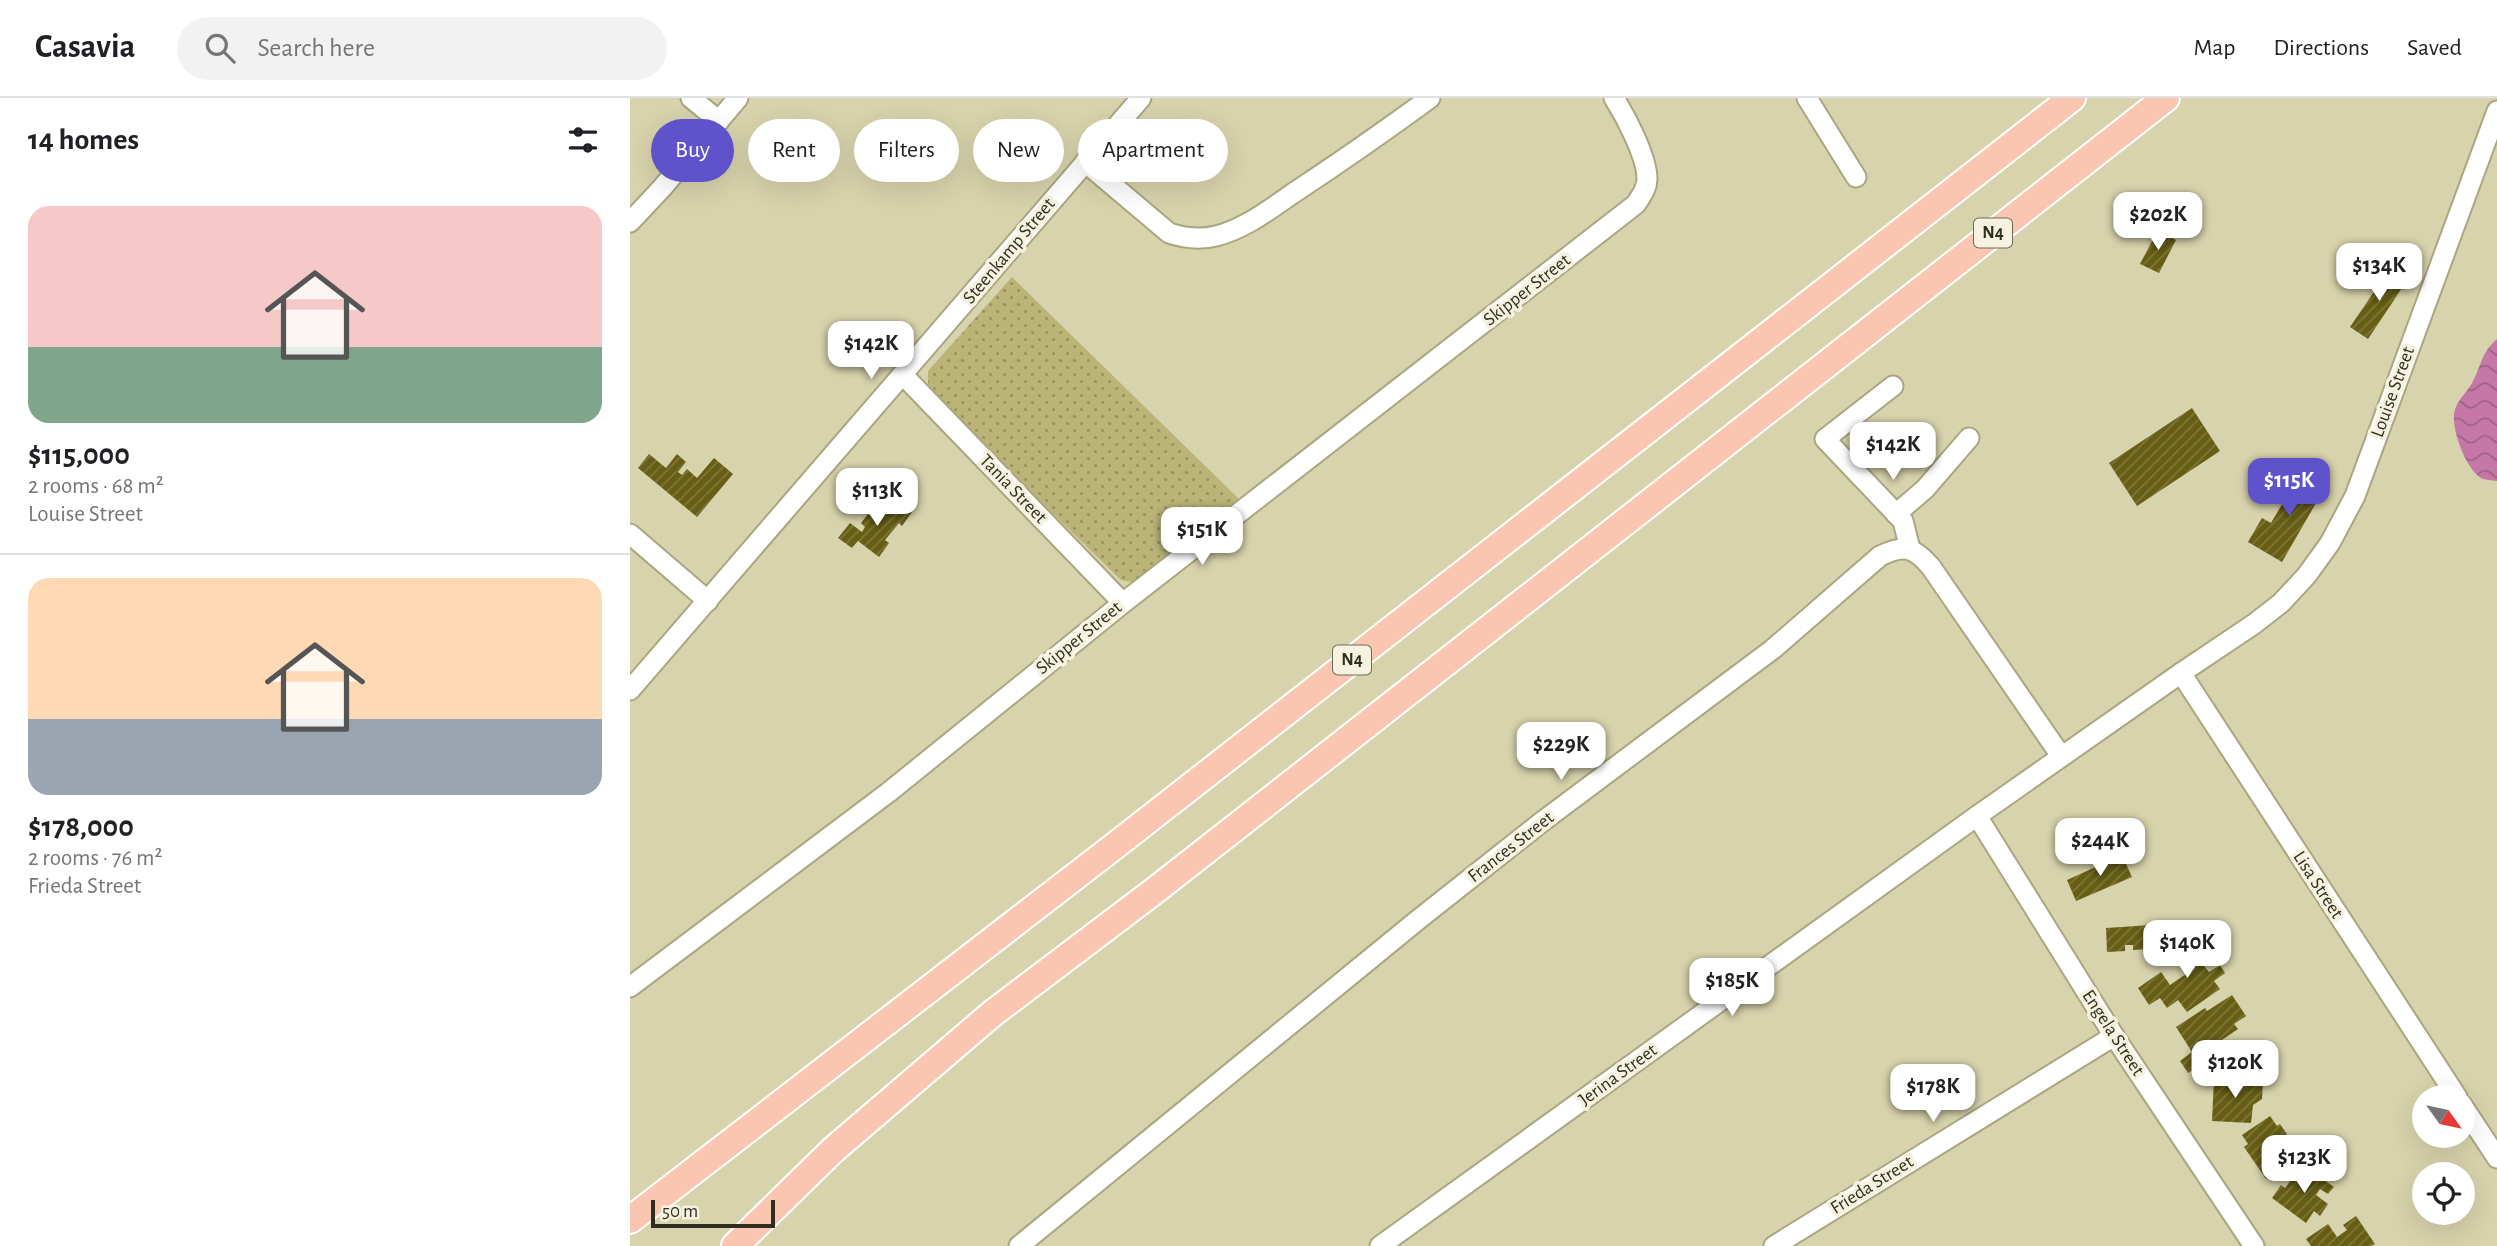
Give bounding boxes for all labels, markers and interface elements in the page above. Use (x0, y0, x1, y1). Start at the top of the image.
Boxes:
search box (177, 17, 667, 80)
icon: search (201, 29, 239, 67)
text: Casavia (35, 31, 135, 64)
text: Search here (257, 35, 375, 61)
text: Map (2193, 36, 2235, 60)
text: Directions (2273, 36, 2369, 60)
text: Saved (2407, 36, 2462, 60)
chip: Buy (651, 119, 734, 182)
chip: Rent (748, 119, 840, 182)
chip: Filters (854, 119, 959, 182)
chip: New (973, 119, 1064, 182)
chip: Apartment (1078, 119, 1228, 182)
icon: filters (564, 121, 602, 159)
text: 14 homes (28, 125, 139, 155)
pin: $202K (2109, 192, 2207, 252)
street label: Steenkamp Street (959, 194, 1059, 308)
text: $202K (2129, 203, 2187, 226)
road number: N4 (1974, 218, 2012, 248)
pin: $134K (2330, 244, 2428, 303)
street label: Skipper Street (1480, 250, 1574, 330)
icon: home (252, 252, 378, 378)
text: $134K (2352, 254, 2406, 277)
pin: $142K (822, 322, 920, 381)
text: $142K (844, 332, 898, 355)
street label: Louise Street (2368, 344, 2418, 440)
pin: $142K (1844, 422, 1942, 482)
text: $142K (1866, 433, 1920, 456)
text: $115,000 (28, 440, 130, 470)
street label: Tania Street (976, 451, 1050, 527)
pin: $115K (2240, 458, 2338, 518)
pin: $113K (828, 468, 926, 528)
text: $115K (2264, 469, 2314, 492)
text: 2 rooms · 68 m² (28, 475, 164, 498)
text: $113K (852, 479, 902, 502)
text: Louise Street (28, 503, 143, 526)
pin: $151K (1153, 508, 1251, 567)
text: $151K (1177, 518, 1227, 541)
street label: Skipper Street (1033, 598, 1125, 678)
icon: home (252, 624, 378, 750)
road number: N4 (1333, 646, 1371, 674)
pin: $229K (1512, 722, 1610, 782)
text: $229K (1533, 733, 1589, 756)
street label: Frances Street (1465, 808, 1557, 886)
text: $178,000 (28, 812, 134, 842)
pin: $244K (2051, 818, 2149, 878)
text: $244K (2071, 829, 2129, 852)
text: 2 rooms · 76 m² (28, 847, 162, 870)
street label: Lisa Street (2289, 848, 2347, 922)
text: Frieda Street (28, 875, 141, 898)
pin: $140K (2138, 920, 2236, 980)
text: $140K (2159, 931, 2215, 954)
pin: $185K (1683, 958, 1781, 1018)
text: $185K (1705, 969, 1759, 992)
street label: Engela Street (2078, 987, 2148, 1079)
street label: Jerina Street (1575, 1040, 1661, 1110)
pin: $120K (2186, 1040, 2284, 1100)
text: $120K (2208, 1051, 2262, 1074)
pin: $178K (1884, 1065, 1982, 1124)
text: $178K (1906, 1075, 1960, 1098)
north arrow (2412, 1085, 2474, 1148)
map controls (2412, 1085, 2475, 1225)
pin: $123K (2255, 1136, 2353, 1195)
text: $123K (2278, 1146, 2330, 1169)
street label: Frieda Street (1827, 1152, 1917, 1218)
button: locate (2412, 1162, 2475, 1225)
scale bar (651, 1197, 775, 1229)
text: 50 m (662, 1202, 698, 1221)

